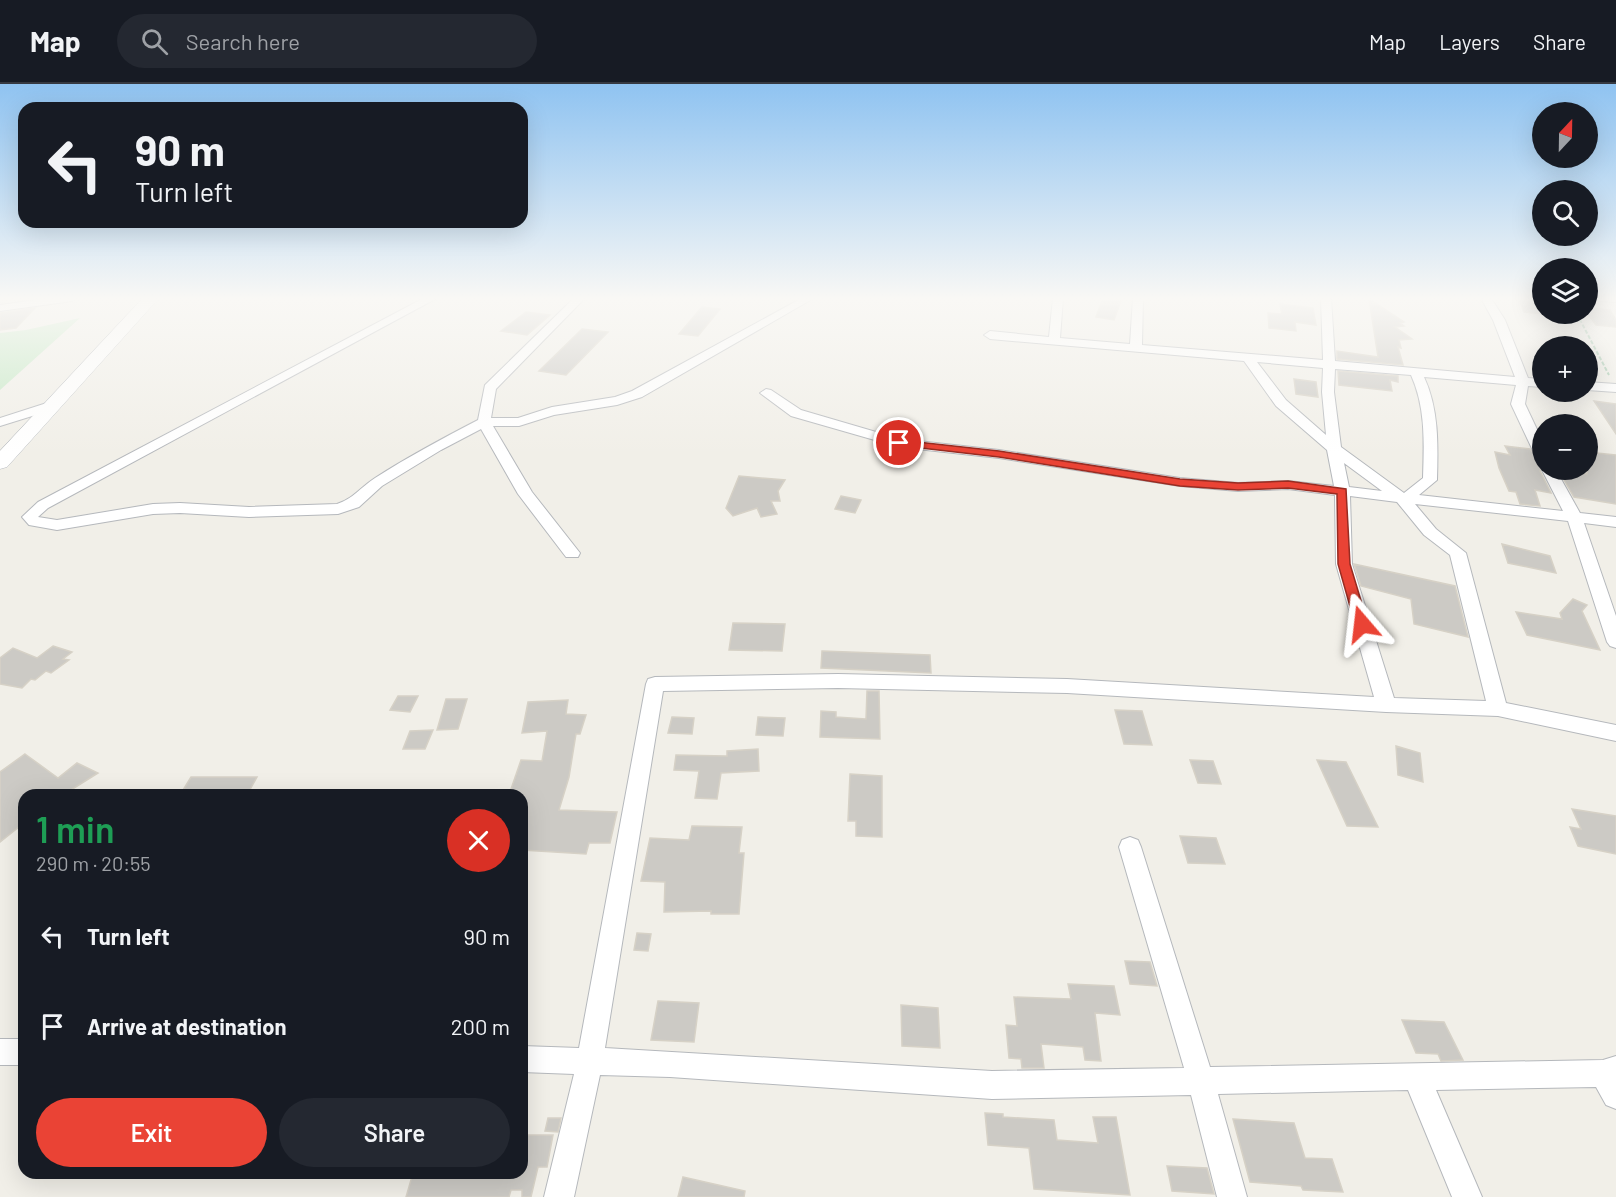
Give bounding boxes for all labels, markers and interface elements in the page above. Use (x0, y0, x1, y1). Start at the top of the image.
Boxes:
search box (117, 14, 537, 68)
text: Map (30, 24, 81, 58)
icon: search (138, 25, 171, 58)
text: Search here (186, 28, 300, 54)
text: Map (1369, 29, 1406, 54)
text: Layers (1439, 29, 1500, 54)
text: Share (1533, 29, 1586, 54)
north arrow (1532, 102, 1598, 168)
map controls (1532, 102, 1598, 480)
text: 90 m (135, 124, 225, 174)
icon: left (36, 126, 114, 204)
text: Turn left (135, 175, 233, 207)
button: search (1532, 180, 1598, 246)
button: layers (1532, 258, 1598, 324)
button: + (1532, 336, 1598, 402)
button: − (1532, 414, 1598, 480)
pin (873, 417, 924, 468)
icon: arrive (882, 426, 915, 459)
position arrow (1330, 592, 1394, 656)
text: 1 min (36, 807, 115, 850)
button: close (447, 809, 510, 872)
text: 290 m · 20:55 (36, 851, 151, 875)
icon: left (36, 920, 69, 953)
text: Turn left (87, 923, 170, 949)
text: 90 m (464, 923, 510, 949)
icon: arrive (36, 1010, 69, 1043)
text: Arrive at destination (87, 1013, 286, 1039)
text: 200 m (451, 1013, 510, 1039)
button: Exit (36, 1098, 267, 1167)
button: Share (279, 1098, 510, 1167)

